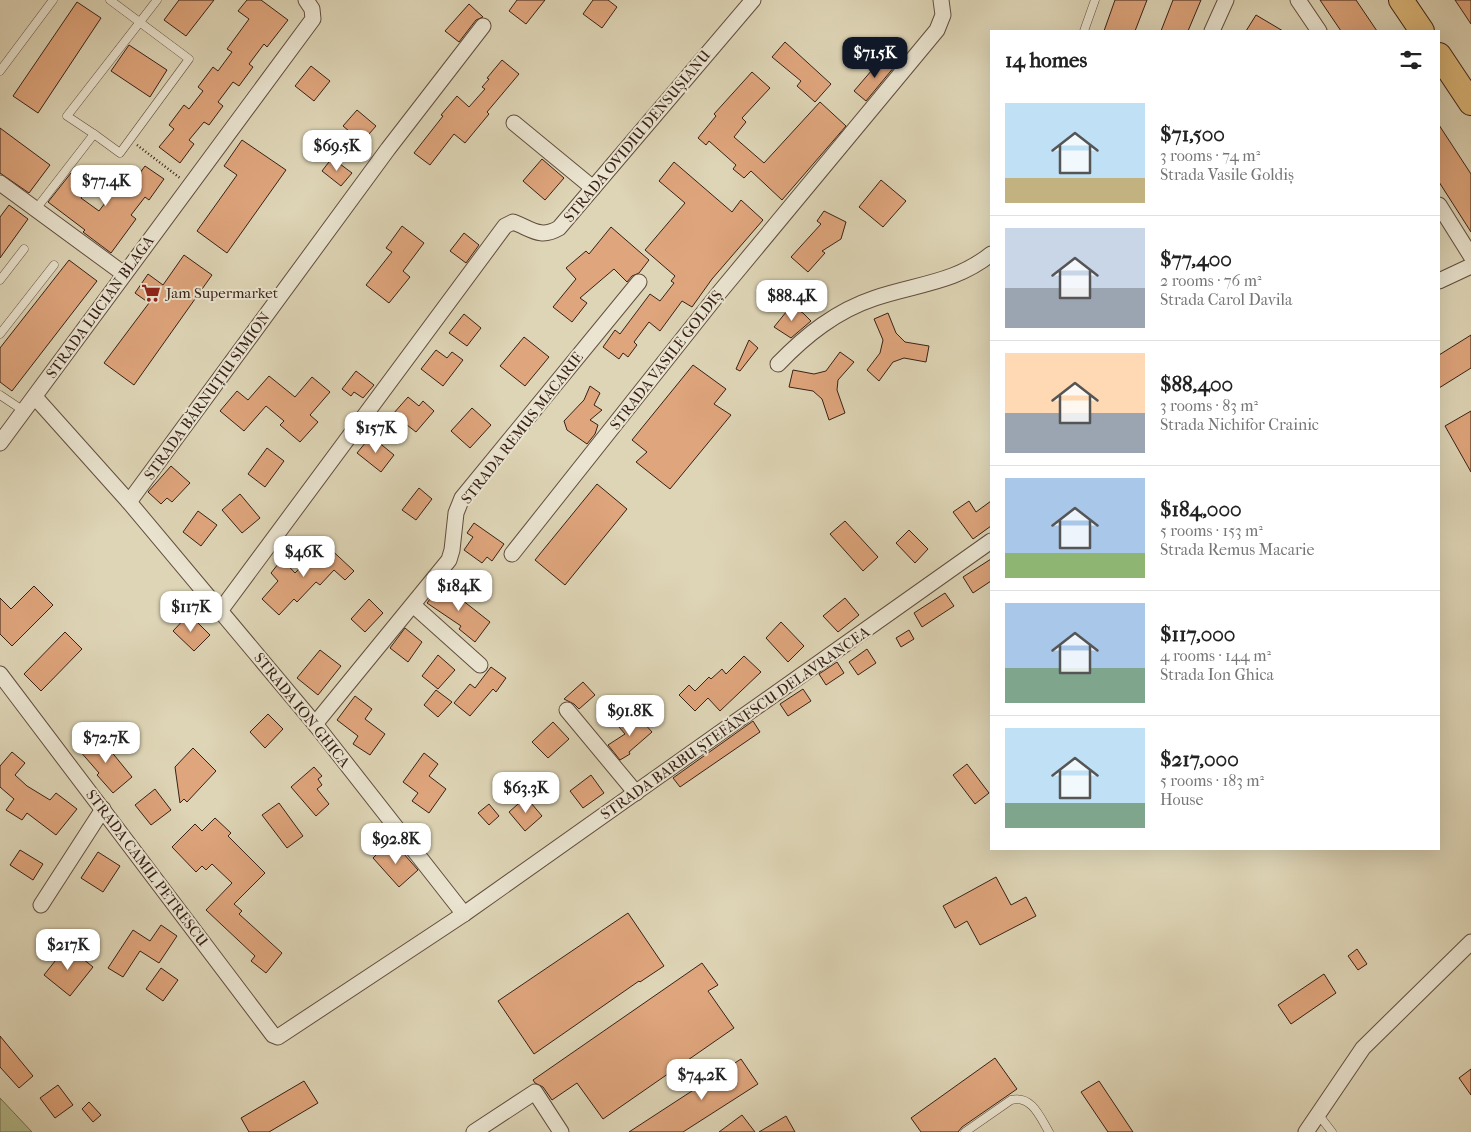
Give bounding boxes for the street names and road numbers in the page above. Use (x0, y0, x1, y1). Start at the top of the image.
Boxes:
street label: STRADA OVIDIU DENSUȘIANU (560, 46, 715, 226)
street label: STRADA LUCIAN BLAGA (42, 232, 158, 382)
street label: STRADA VASILE GOLDIȘ (606, 286, 726, 433)
street label: STRADA BĂRNUȚIU SIMION (140, 308, 274, 483)
street label: STRADA REMUS MACARIE (457, 349, 587, 507)
street label: STRADA BARBU ȘTEFĂNESCU DELAVRANCEA (597, 622, 873, 823)
street label: STRADA ION GHICA (250, 649, 354, 771)
street label: STRADA CAMIL PETRESCU (82, 786, 212, 950)

